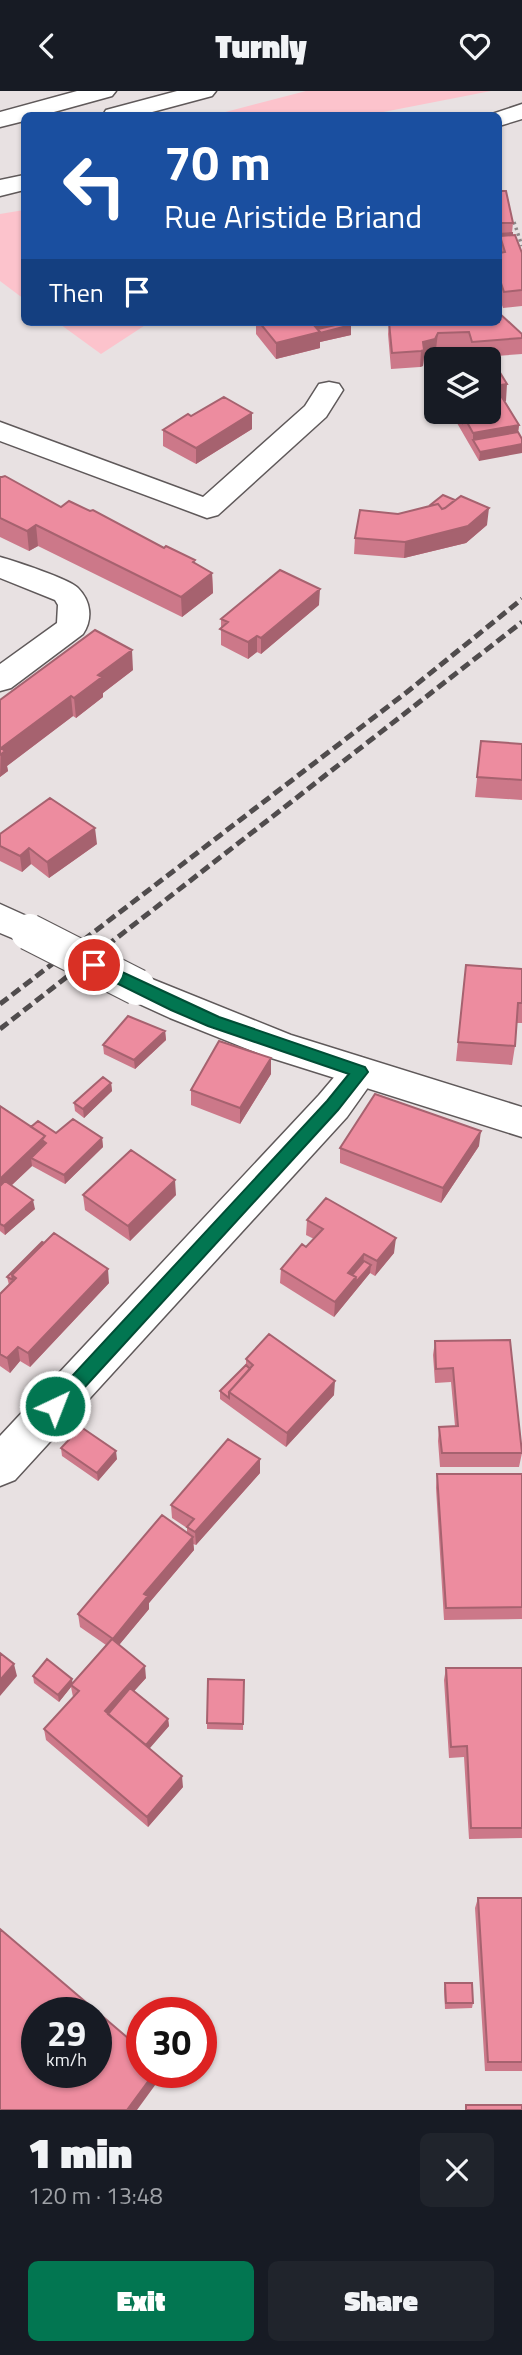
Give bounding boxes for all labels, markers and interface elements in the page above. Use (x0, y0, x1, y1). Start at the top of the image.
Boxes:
text: Turnly (215, 22, 307, 70)
icon: back (28, 27, 66, 65)
icon: heart (456, 27, 494, 65)
text: 70 m (164, 124, 271, 199)
icon: left (49, 140, 140, 231)
text: Rue Aristide Briand (164, 192, 422, 240)
text: Then (49, 273, 104, 312)
icon: arrive (118, 273, 156, 311)
map controls (424, 347, 501, 424)
button: layers (424, 347, 501, 424)
pin (64, 935, 124, 995)
icon: arrive (75, 946, 113, 984)
position arrow (18, 1369, 92, 1443)
speed limit sign: 30 (126, 1997, 217, 2088)
text: 29 (47, 2006, 86, 2060)
text: km/h (46, 2046, 87, 2073)
text: 1 min (28, 2120, 132, 2184)
button: close (420, 2133, 494, 2207)
text: 120 m · 13:48 (28, 2178, 163, 2213)
button: Exit (28, 2261, 254, 2341)
button: Share (268, 2261, 494, 2341)

